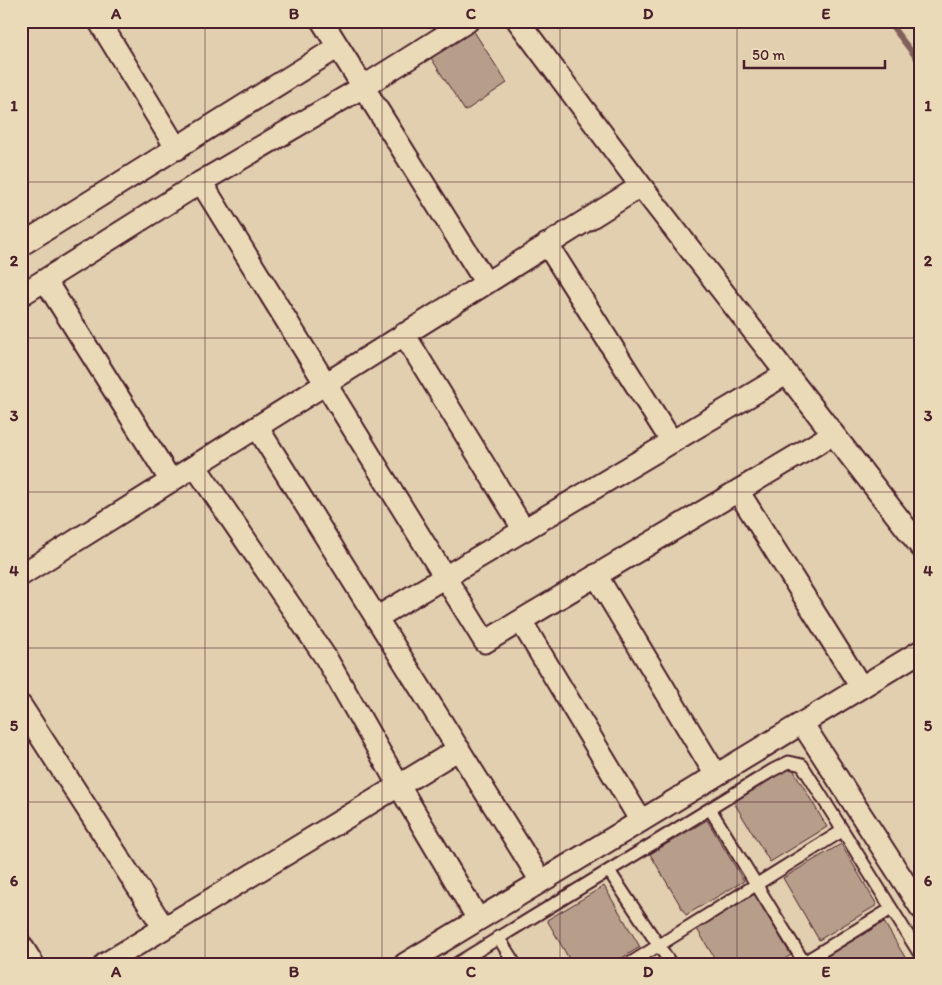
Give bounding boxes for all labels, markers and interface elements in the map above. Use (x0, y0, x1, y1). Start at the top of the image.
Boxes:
text: A (110, 4, 122, 23)
text: B (289, 4, 300, 23)
text: C (466, 4, 477, 23)
text: D (643, 4, 654, 23)
text: E (822, 4, 831, 23)
scale bar (744, 38, 886, 70)
text: 50 m (752, 46, 785, 64)
text: 1 (10, 96, 18, 115)
text: 1 (924, 96, 932, 115)
text: 2 (10, 251, 19, 270)
text: 2 (924, 251, 933, 270)
text: 3 (10, 406, 19, 425)
text: 3 (924, 406, 933, 425)
text: 4 (9, 561, 19, 580)
text: 4 (923, 561, 933, 580)
text: 5 (10, 716, 19, 735)
text: 5 (924, 716, 933, 735)
text: 6 (10, 871, 19, 890)
text: 6 (924, 871, 933, 890)
text: A (110, 962, 122, 981)
text: B (289, 962, 300, 981)
text: C (466, 962, 477, 981)
text: D (643, 962, 654, 981)
text: E (822, 962, 831, 981)

